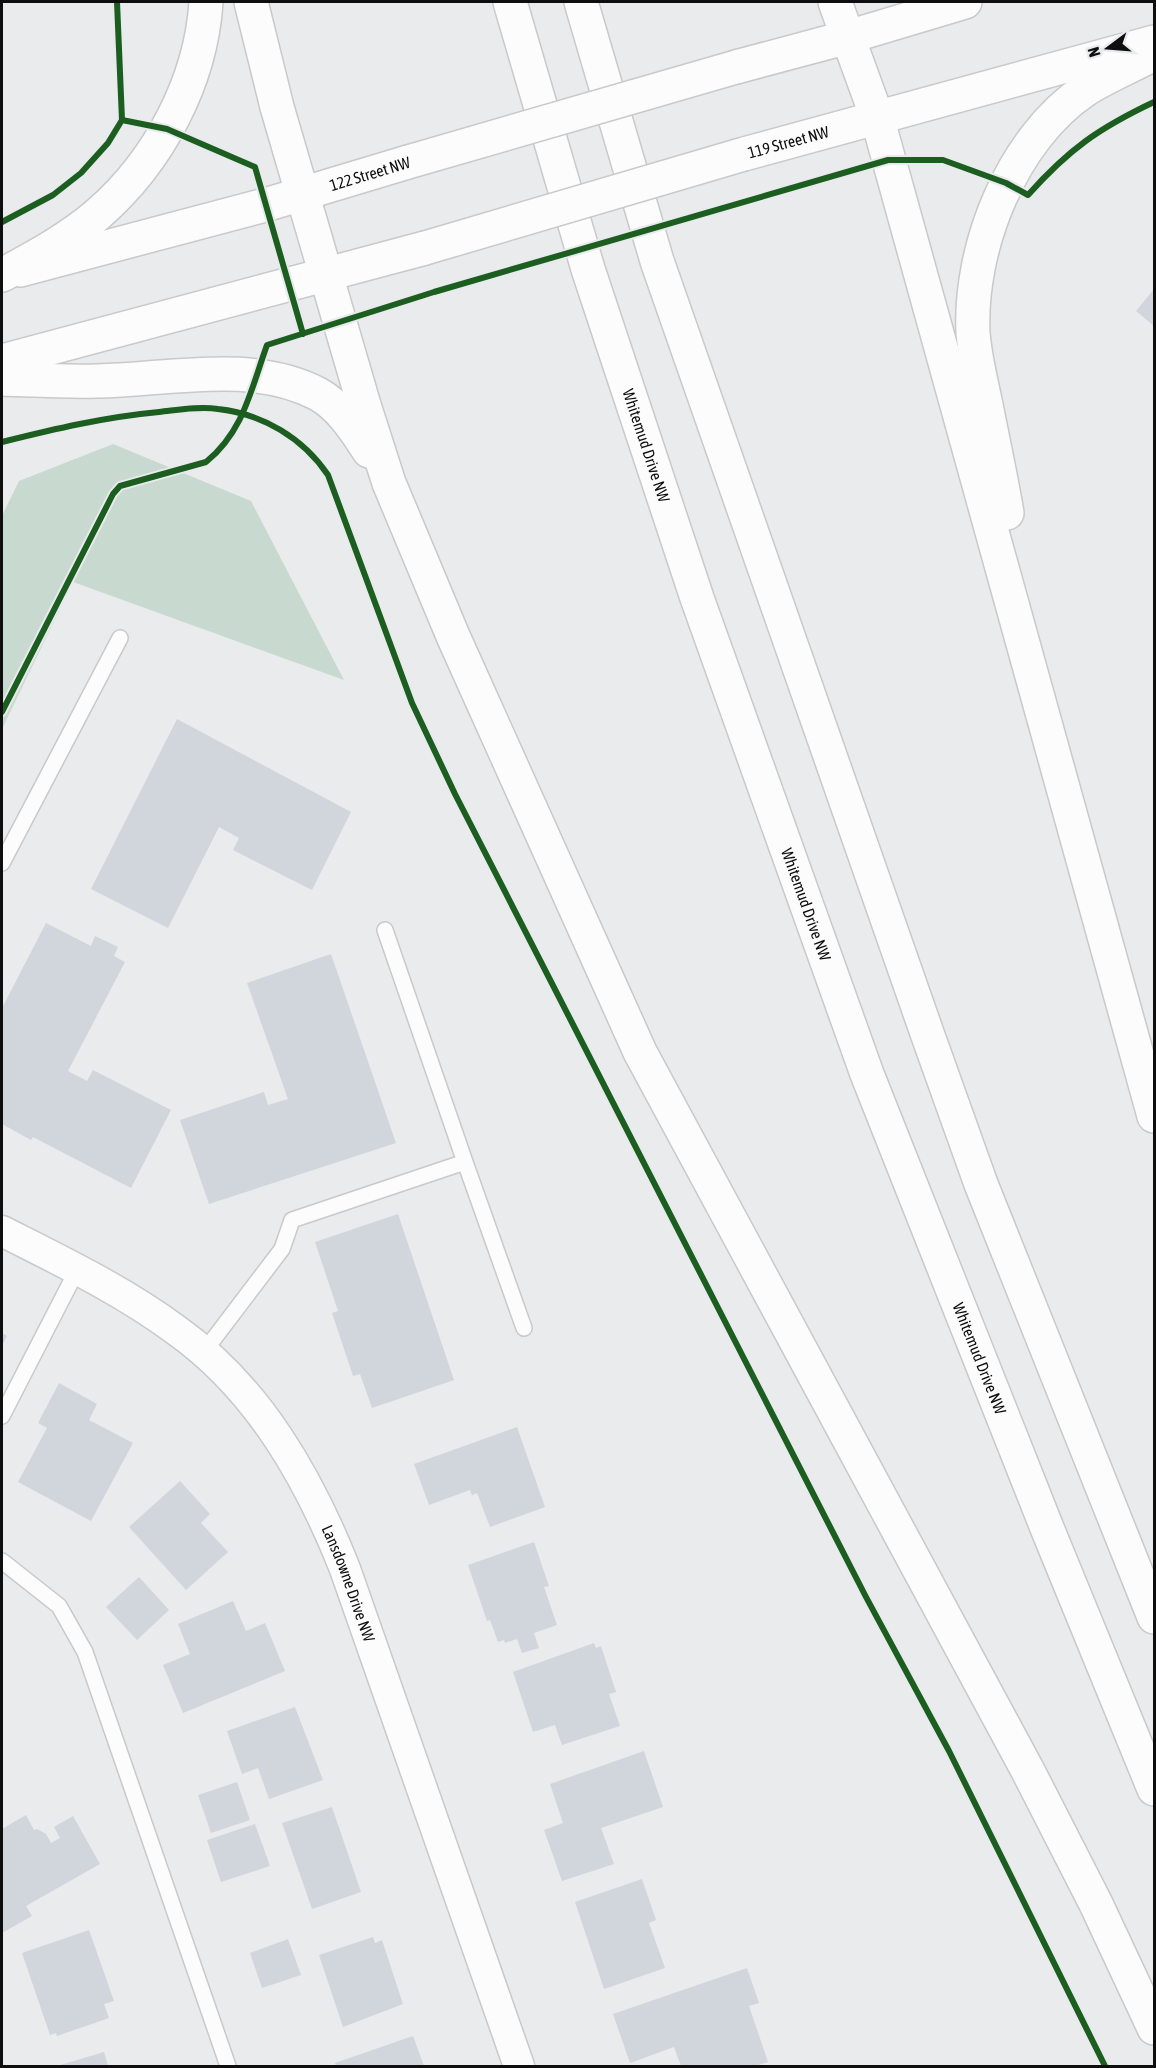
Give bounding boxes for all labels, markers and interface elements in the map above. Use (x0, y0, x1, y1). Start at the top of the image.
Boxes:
north arrow (1078, 18, 1138, 78)
text: N (1084, 45, 1104, 59)
street label: 119 Street NW (746, 122, 831, 162)
street label: 122 Street NW (327, 153, 413, 194)
street label: Whitemud Drive NW (619, 386, 674, 505)
street label: Whitemud Drive NW (778, 846, 835, 963)
street label: Whitemud Drive NW (950, 1300, 1010, 1417)
street label: Lansdowne Drive NW (318, 1522, 379, 1644)

